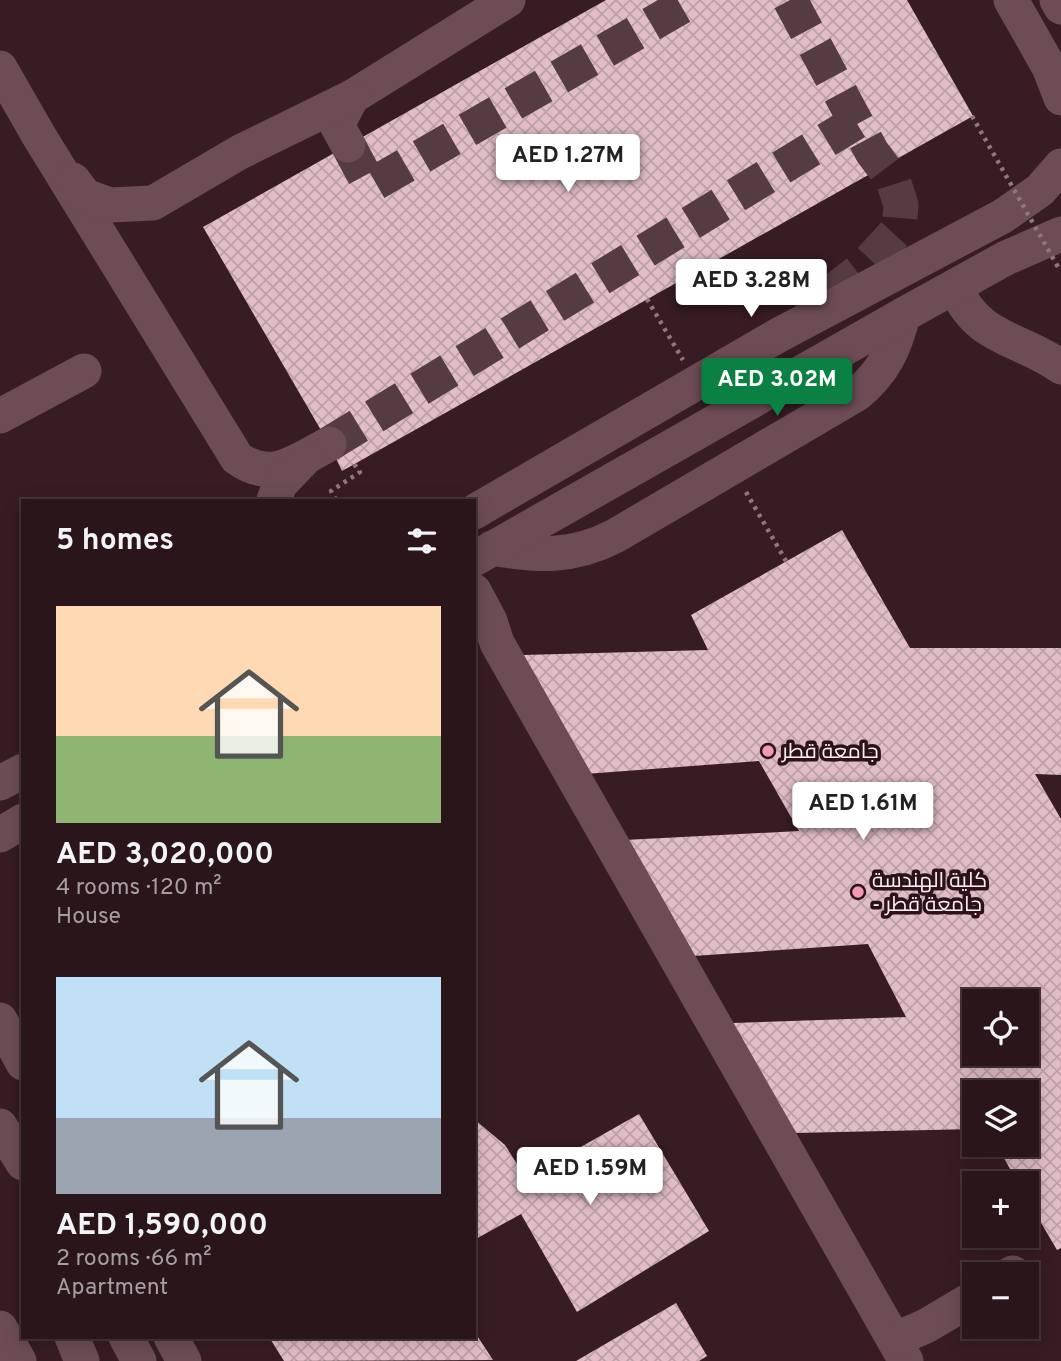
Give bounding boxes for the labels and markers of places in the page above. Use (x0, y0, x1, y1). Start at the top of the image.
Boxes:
pin: AED 1.27M (488, 134, 648, 194)
pin: AED 3.28M (671, 260, 831, 319)
pin: AED 3.02M (697, 358, 857, 418)
place label: جامعة قطر (781, 739, 879, 766)
marker: جامعة قطر (760, 743, 776, 759)
pin: AED 1.61M (783, 782, 943, 842)
place label: كلية الهندسة - جامعة قطر (872, 868, 987, 919)
marker: كلية الهندسة - جامعة قطر (850, 884, 866, 900)
pin: AED 1.59M (510, 1148, 670, 1207)

